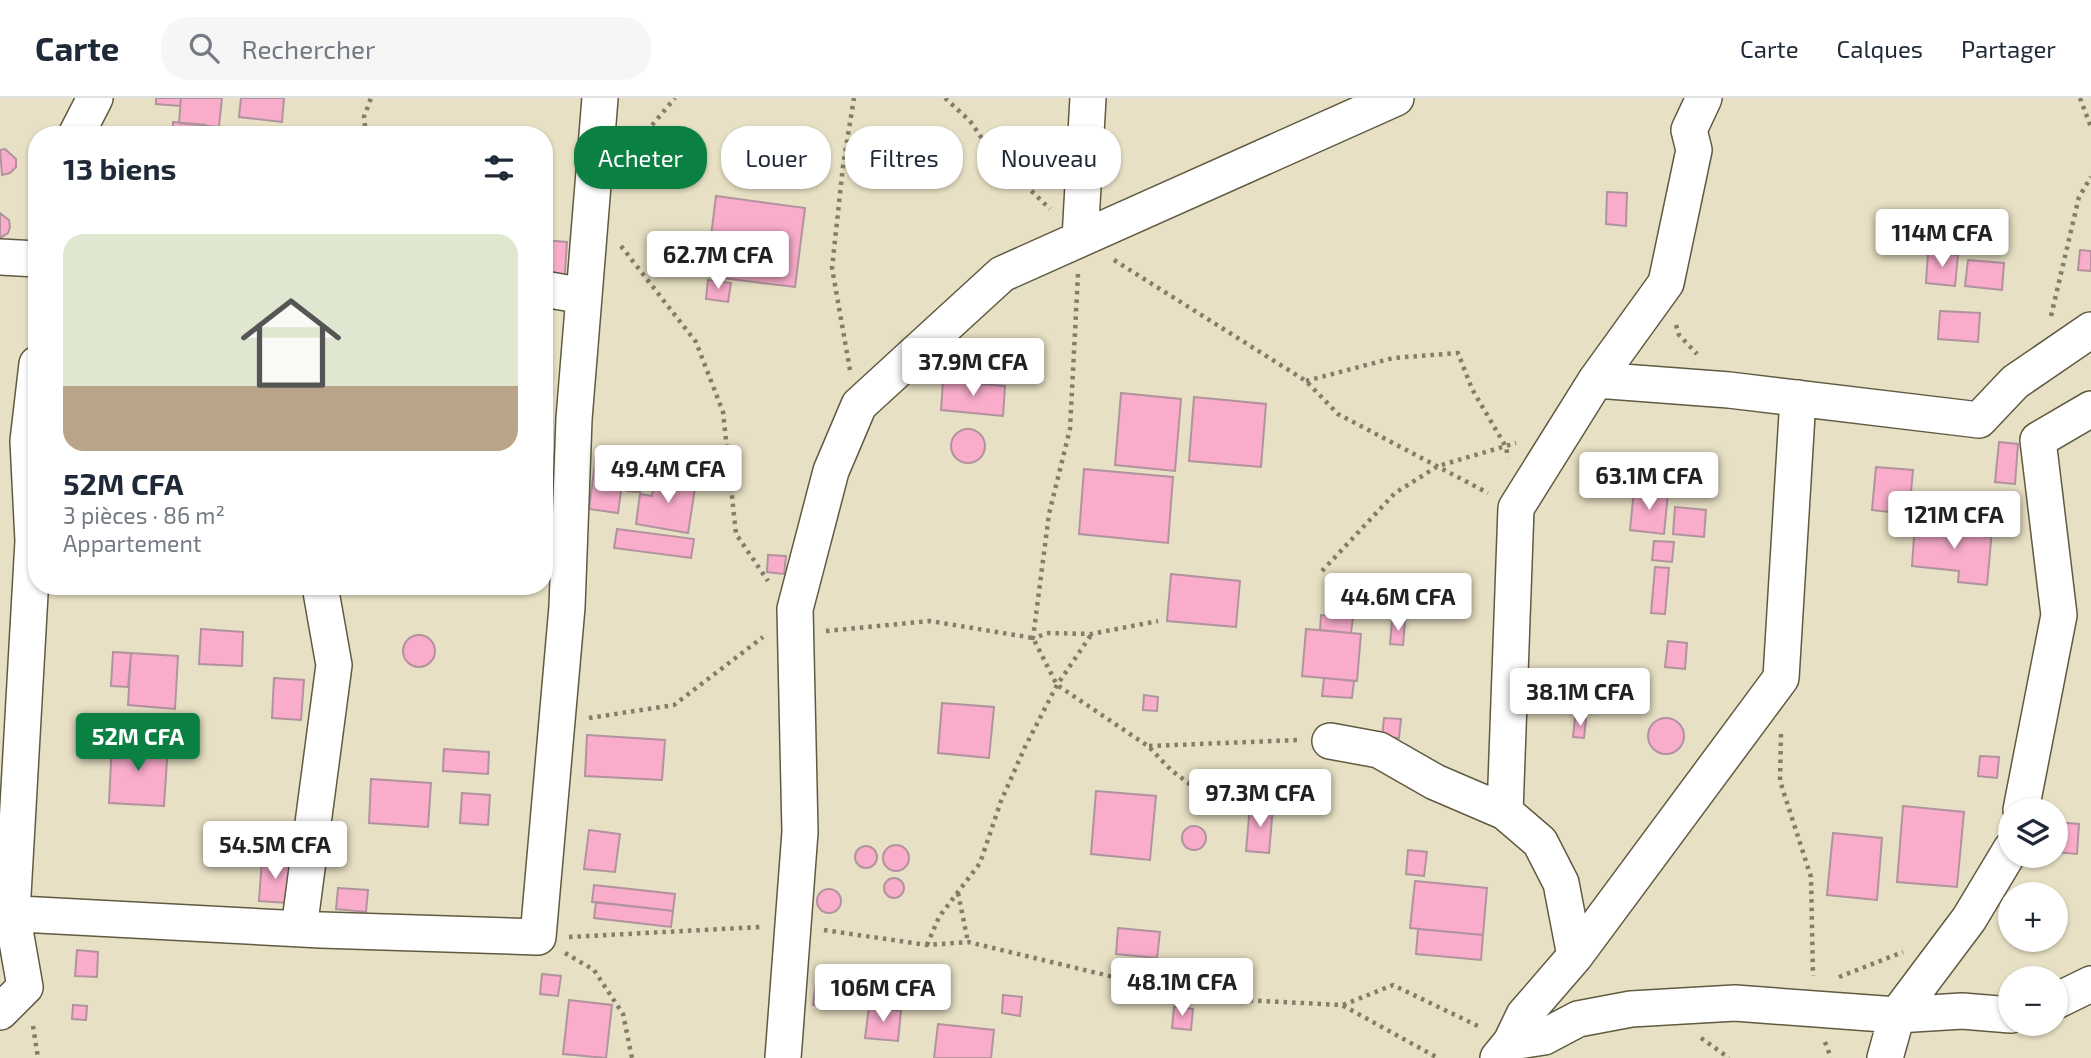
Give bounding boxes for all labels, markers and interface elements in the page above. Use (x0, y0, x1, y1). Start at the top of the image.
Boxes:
search box (161, 17, 651, 80)
text: Carte (35, 28, 119, 68)
icon: search (185, 29, 223, 67)
text: Rechercher (241, 33, 375, 64)
text: Carte (1740, 34, 1799, 63)
text: Calques (1837, 34, 1923, 63)
text: Partager (1961, 34, 2056, 63)
chip: Acheter (574, 126, 707, 189)
chip: Louer (721, 126, 831, 189)
chip: Filtres (845, 126, 963, 189)
chip: Nouveau (977, 126, 1121, 189)
icon: filters (480, 149, 518, 187)
text: 13 biens (63, 150, 176, 186)
pin: 114M CFA (1870, 209, 2014, 269)
text: 114M CFA (1892, 218, 1992, 246)
pin: 62.7M CFA (638, 232, 798, 291)
text: 62.7M CFA (663, 240, 773, 268)
icon: home (228, 280, 354, 406)
pin: 37.9M CFA (893, 338, 1053, 398)
text: 37.9M CFA (918, 347, 1028, 375)
pin: 49.4M CFA (588, 446, 748, 505)
pin: 63.1M CFA (1569, 452, 1729, 512)
text: 49.4M CFA (611, 454, 725, 482)
text: 63.1M CFA (1595, 461, 1703, 489)
text: 52M CFA (63, 465, 184, 501)
pin: 121M CFA (1882, 491, 2026, 551)
text: 121M CFA (1904, 500, 2004, 528)
text: 3 pièces · 86 m² (63, 501, 225, 529)
text: Appartement (63, 529, 202, 557)
pin: 44.6M CFA (1318, 574, 1478, 633)
text: 44.6M CFA (1341, 582, 1455, 610)
pin: 38.1M CFA (1500, 668, 1660, 728)
text: 38.1M CFA (1526, 677, 1634, 705)
pin: 52M CFA (73, 714, 203, 773)
text: 52M CFA (92, 722, 184, 750)
pin: 97.3M CFA (1180, 770, 1340, 829)
text: 97.3M CFA (1205, 778, 1315, 806)
map controls (1998, 798, 2068, 1036)
button: layers (1998, 798, 2068, 868)
pin: 54.5M CFA (195, 822, 355, 881)
text: 54.5M CFA (219, 830, 331, 858)
button: + (1998, 882, 2068, 952)
pin: 48.1M CFA (1102, 958, 1262, 1018)
pin: 106M CFA (811, 964, 955, 1024)
button: − (1998, 966, 2068, 1036)
text: 48.1M CFA (1127, 967, 1237, 995)
text: 106M CFA (831, 973, 935, 1001)

